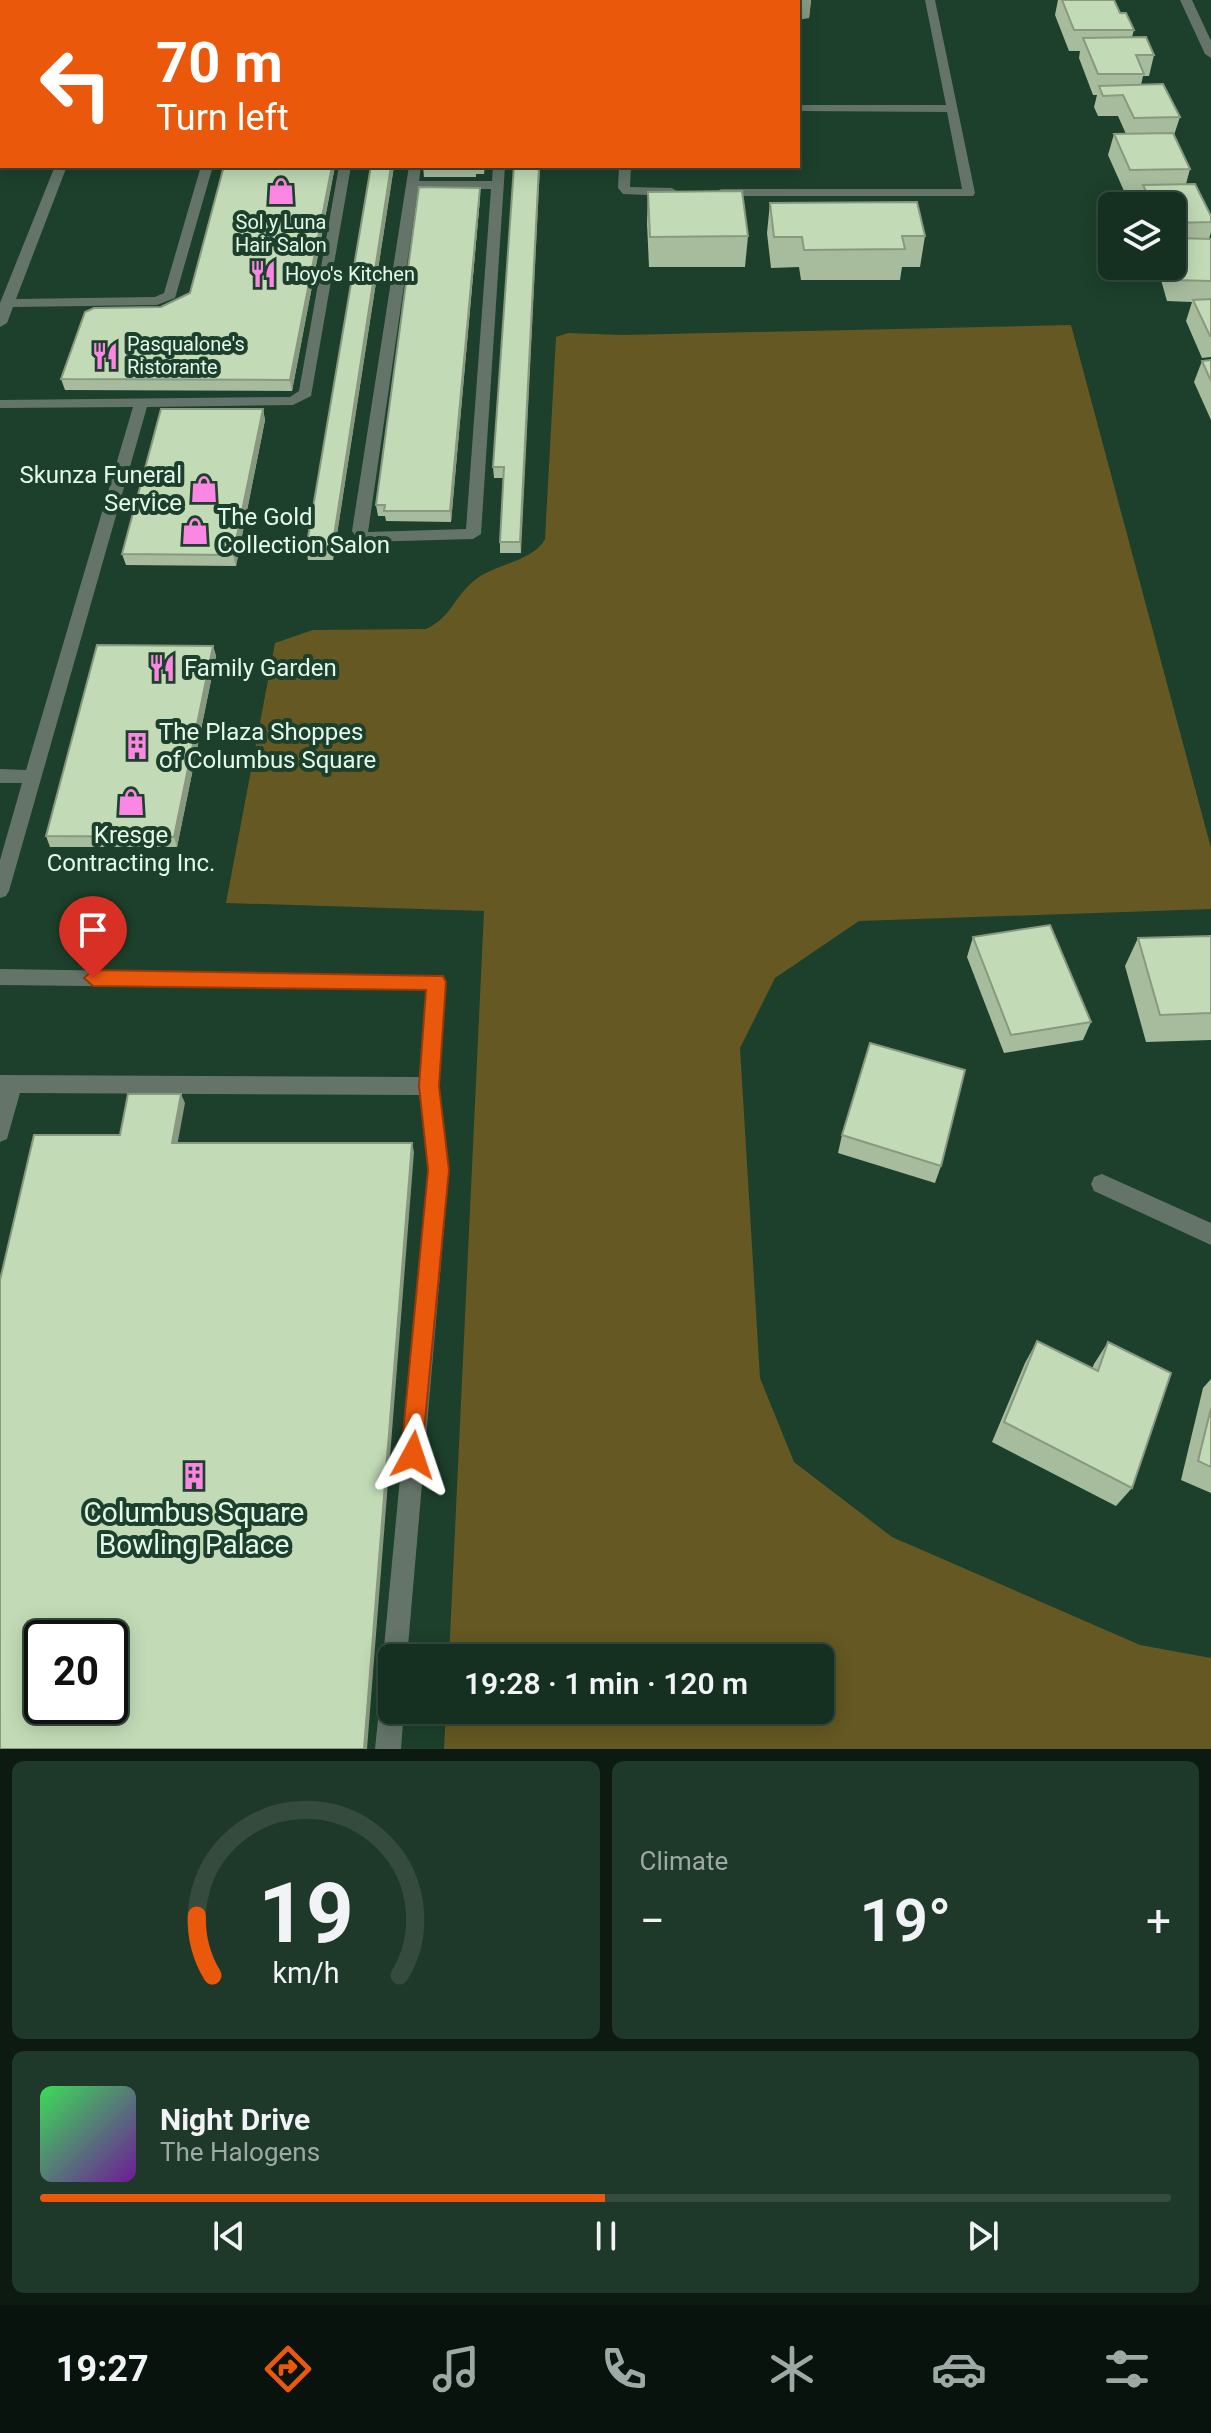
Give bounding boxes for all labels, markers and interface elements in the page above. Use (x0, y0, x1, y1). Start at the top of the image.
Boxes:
text: 70 m (156, 30, 283, 96)
icon: left (24, 32, 128, 136)
text: Turn left (156, 97, 289, 139)
shop icon: Sol y Luna Hair Salon (266, 176, 296, 206)
map controls (1098, 192, 1186, 280)
button: layers (1098, 192, 1186, 280)
place label: Sol y Luna Hair Salon (235, 210, 327, 257)
restaurant icon: Hoyo's Kitchen (248, 259, 278, 289)
place label: Hoyo's Kitchen (285, 262, 415, 286)
place label: Pasqualone's Ristorante (127, 332, 245, 379)
restaurant icon: Pasqualone's Ristorante (90, 341, 120, 371)
place label: Skunza Funeral Service (19, 461, 182, 517)
shop icon: Skunza Funeral Service (189, 474, 219, 504)
place label: The Gold Collection Salon (217, 503, 390, 559)
shop icon: The Gold Collection Salon (180, 516, 210, 546)
restaurant icon: Family Garden (147, 653, 177, 683)
place label: Family Garden (184, 654, 337, 682)
place label: The Plaza Shoppes of Columbus Square (159, 718, 376, 774)
building icon: The Plaza Shoppes of Columbus Square (122, 731, 152, 761)
shop icon: Kresge Contracting Inc. (116, 787, 146, 817)
place label: Kresge Contracting Inc. (47, 821, 215, 877)
pin (59, 896, 127, 978)
icon: arrive (71, 908, 115, 952)
position arrow (371, 1413, 455, 1497)
building icon: Columbus Square Bowling Palace (179, 1461, 209, 1491)
place label: Columbus Square Bowling Palace (84, 1496, 304, 1561)
speed limit sign: 20 (24, 1620, 128, 1724)
text: 19:28 · 1 min · 120 m (464, 1666, 748, 1701)
text: Climate (640, 1846, 728, 1876)
text: 19 (258, 1865, 353, 1962)
text: 19° (859, 1885, 951, 1956)
text: − (640, 1895, 665, 1947)
text: + (1146, 1895, 1171, 1947)
text: km/h (272, 1956, 339, 1990)
text: Night Drive (160, 2102, 310, 2137)
text: The Halogens (160, 2137, 320, 2167)
icon: previous (207, 2214, 251, 2258)
icon: pause (584, 2214, 628, 2258)
icon: next (961, 2214, 1005, 2258)
icon: directions (260, 2341, 316, 2397)
icon: music (428, 2341, 484, 2397)
icon: phone (596, 2341, 652, 2397)
icon: climate (764, 2341, 820, 2397)
icon: car (931, 2341, 987, 2397)
icon: filters (1099, 2341, 1155, 2397)
text: 19:27 (56, 2348, 149, 2390)

